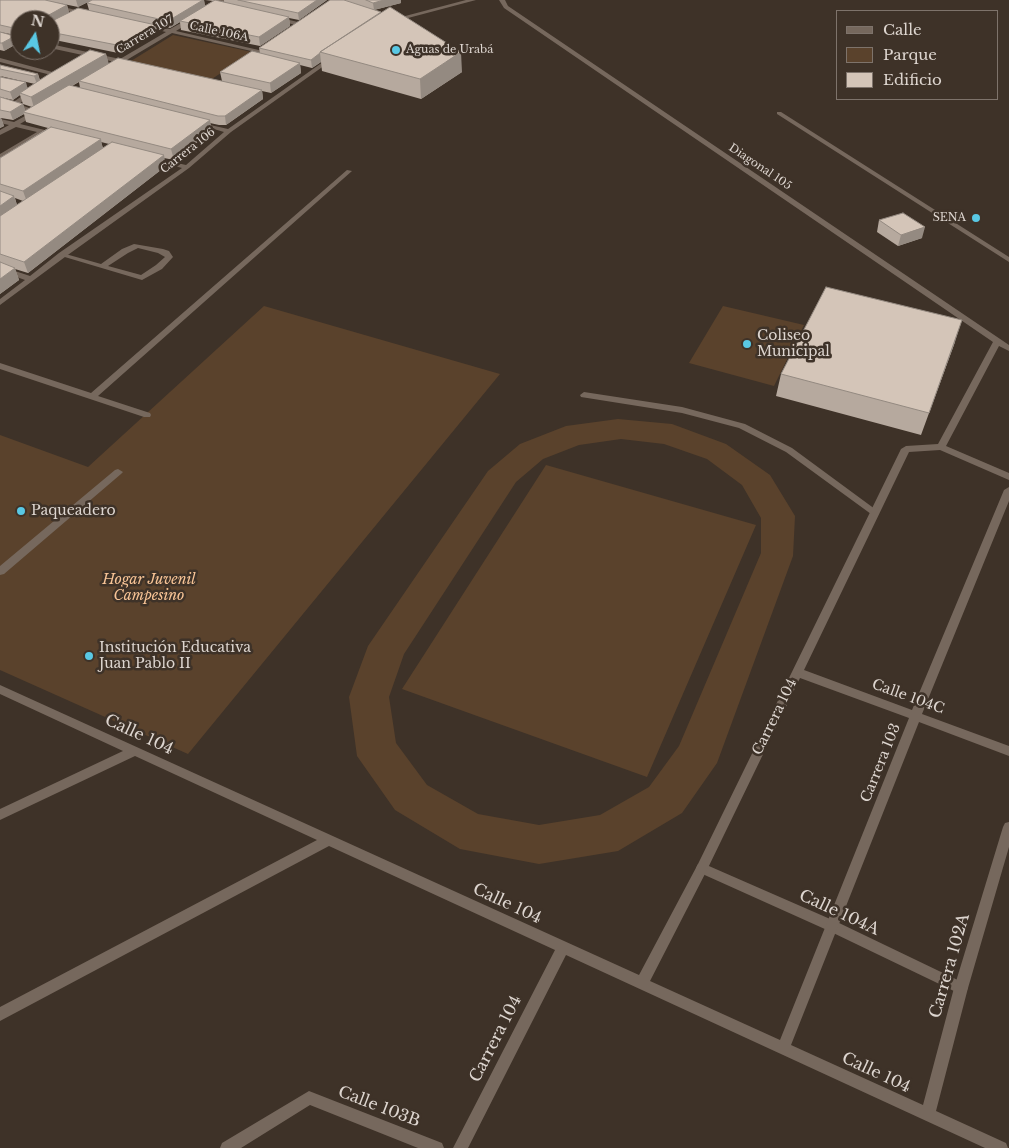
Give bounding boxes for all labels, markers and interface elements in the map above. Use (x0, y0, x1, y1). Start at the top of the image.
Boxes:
north arrow (10, 10, 60, 60)
legend (836, 10, 999, 100)
text: N (29, 11, 46, 31)
street label: Carrera 107 (114, 13, 176, 57)
street label: Calle 106A (188, 19, 250, 45)
text: Calle (883, 20, 922, 39)
place label: Aguas de Urabá (406, 43, 493, 57)
marker: Aguas de Urabá (390, 44, 402, 56)
text: Parque (883, 45, 937, 64)
text: Edificio (883, 70, 942, 89)
street label: Carrera 106 (158, 126, 218, 176)
street label: Diagonal 105 (726, 141, 794, 193)
place label: SENA (933, 211, 966, 225)
marker: SENA (970, 212, 982, 224)
place label: Coliseo Municipal (757, 328, 830, 361)
marker: Coliseo Municipal (741, 338, 753, 350)
place label: Paqueadero (31, 503, 116, 519)
marker: Paqueadero (15, 505, 27, 517)
park label: Hogar Juvenil Campesino (102, 572, 196, 604)
place label: Institución Educativa Juan Pablo II (99, 640, 251, 672)
marker: Institución Educativa Juan Pablo II (83, 650, 95, 662)
street label: Carrera 104 (749, 676, 801, 758)
street label: Calle 104C (870, 676, 946, 718)
street label: Calle 104 (102, 711, 176, 759)
street label: Carrera 103 (858, 721, 904, 805)
street label: Calle 104 (470, 880, 544, 928)
street label: Calle 104A (796, 886, 882, 940)
street label: Carrera 102A (926, 912, 974, 1020)
street label: Carrera 104 (466, 992, 526, 1086)
street label: Calle 104 (839, 1049, 913, 1097)
street label: Calle 103B (335, 1083, 423, 1131)

